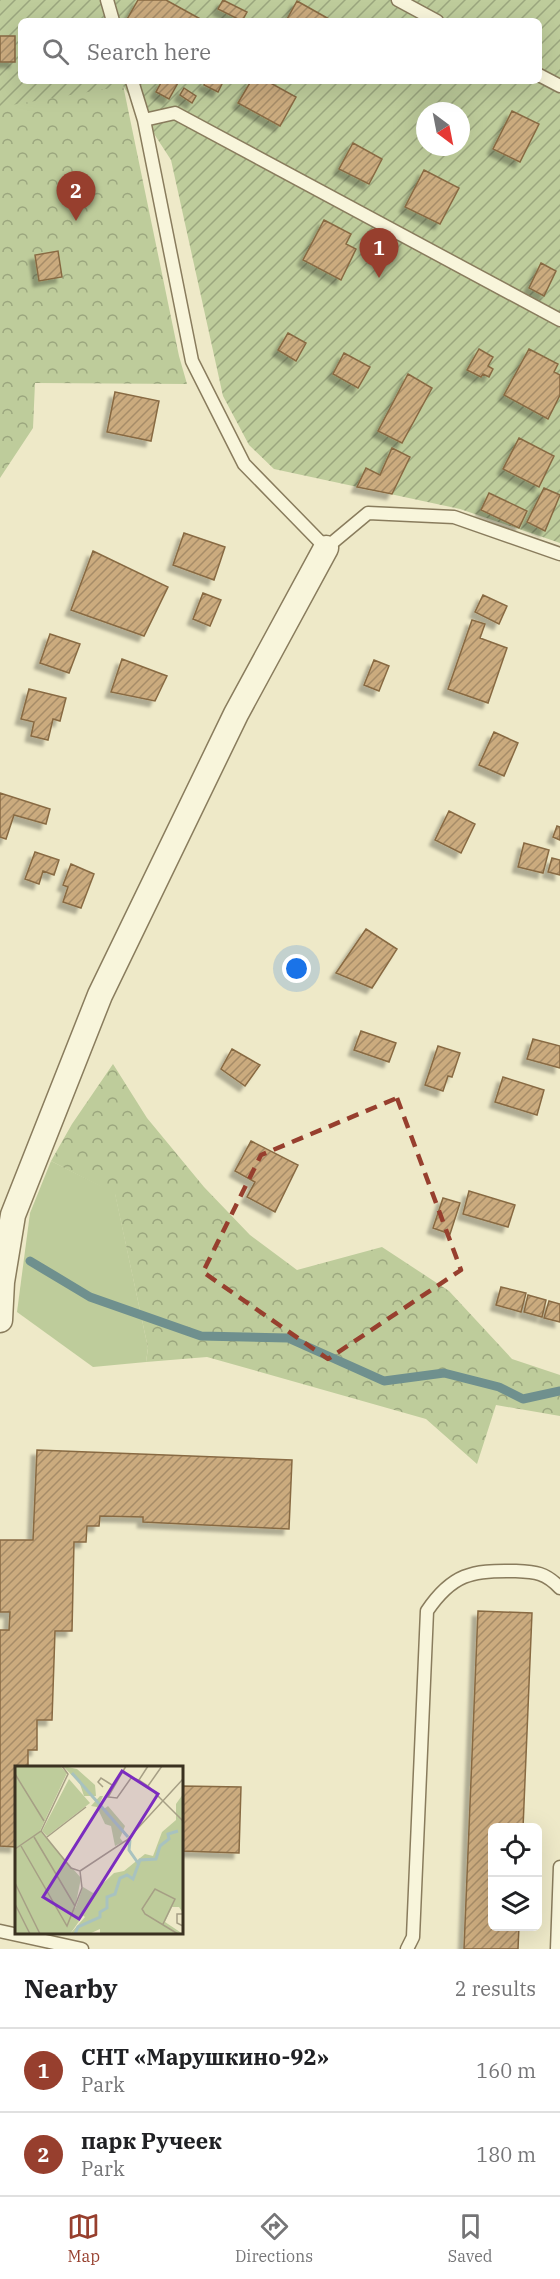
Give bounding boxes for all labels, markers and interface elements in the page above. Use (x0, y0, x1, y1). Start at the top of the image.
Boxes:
search box (18, 18, 542, 84)
icon: search (39, 35, 72, 68)
text: Search here (87, 37, 211, 66)
north arrow (416, 102, 470, 156)
pin: 2 (56, 172, 96, 221)
pin: 1 (360, 228, 398, 278)
your location (282, 954, 311, 983)
inset map (15, 1766, 183, 1934)
map controls (488, 1823, 542, 1931)
button: locate (488, 1823, 542, 1877)
button: layers (488, 1877, 542, 1931)
text: Nearby (24, 1971, 118, 2005)
text: 2 results (455, 1975, 536, 2002)
text: СНТ «Марушкино-92» (81, 2042, 329, 2071)
text: 1 (38, 2057, 50, 2084)
text: 160 m (476, 2057, 536, 2084)
text: Park (81, 2071, 125, 2098)
text: парк Ручеек (81, 2126, 222, 2155)
text: 2 (38, 2141, 50, 2168)
text: 180 m (476, 2141, 536, 2168)
text: Park (81, 2155, 125, 2182)
tab: Map (67, 2210, 100, 2266)
tab: Directions (235, 2210, 313, 2266)
tab: Saved (448, 2210, 493, 2266)

